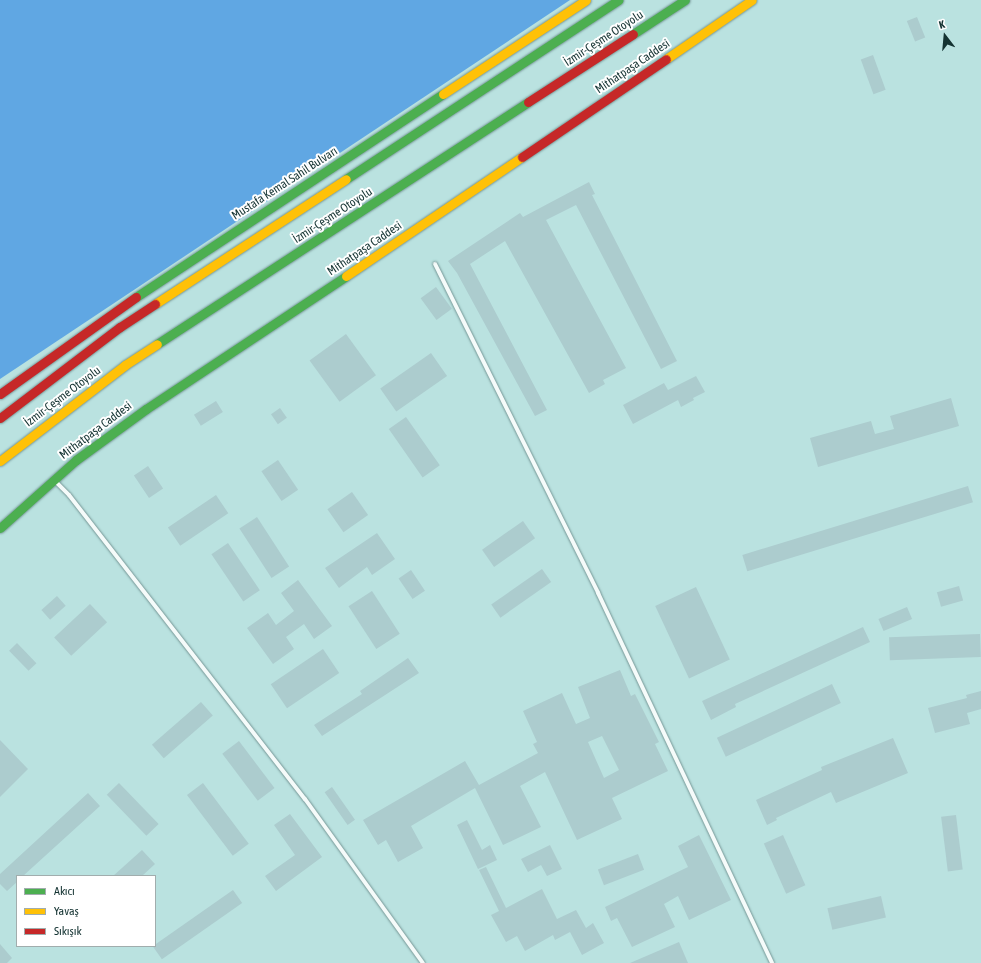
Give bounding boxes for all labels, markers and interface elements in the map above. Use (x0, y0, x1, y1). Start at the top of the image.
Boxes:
street label: İzmir-Çeşme Otoyolu (562, 8, 646, 70)
north arrow (925, 16, 965, 56)
text: K (937, 18, 946, 31)
street label: Mithatpaşa Caddesi (593, 37, 673, 97)
street label: Mustafa Kemal Sahil Bulvarı (229, 144, 341, 224)
street label: İzmir-Çeşme Otoyolu (291, 185, 375, 247)
street label: Mithatpaşa Caddesi (325, 219, 405, 279)
street label: İzmir-Çeşme Otoyolu (22, 364, 104, 430)
street label: Mithatpaşa Caddesi (57, 399, 135, 463)
legend (16, 875, 156, 947)
text: Akıcı (54, 884, 75, 898)
text: Yavaş (54, 904, 79, 918)
text: Sıkışık (54, 924, 82, 938)

